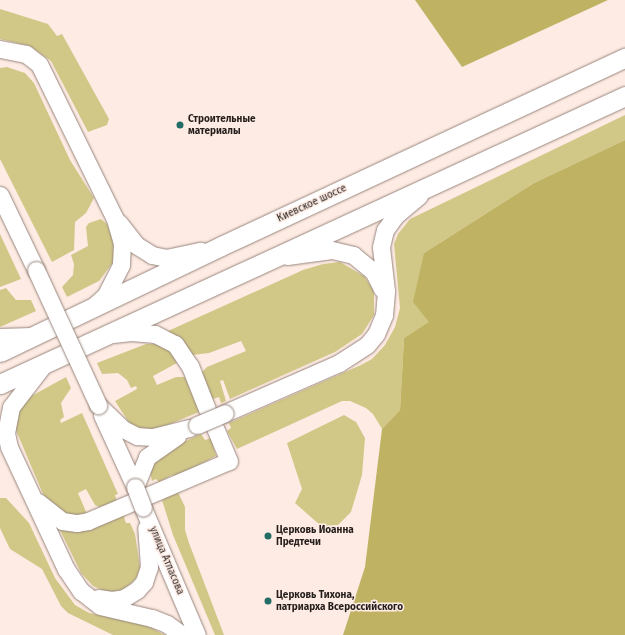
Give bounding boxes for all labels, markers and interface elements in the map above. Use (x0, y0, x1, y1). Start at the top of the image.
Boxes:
place label: Строительные материалы (188, 113, 256, 136)
marker: Строительные материалы (175, 120, 185, 130)
street label: Киевское шоссе (275, 183, 349, 225)
place label: Церковь Иоанна Предтечи (276, 524, 354, 548)
street label: улица Атласова (146, 525, 186, 597)
marker: Церковь Иоанна Предтечи (263, 531, 273, 541)
place label: Церковь Тихона, патриарха Всероссийского (276, 589, 403, 612)
marker: Церковь Тихона, патриарха Всероссийского (263, 596, 273, 606)

